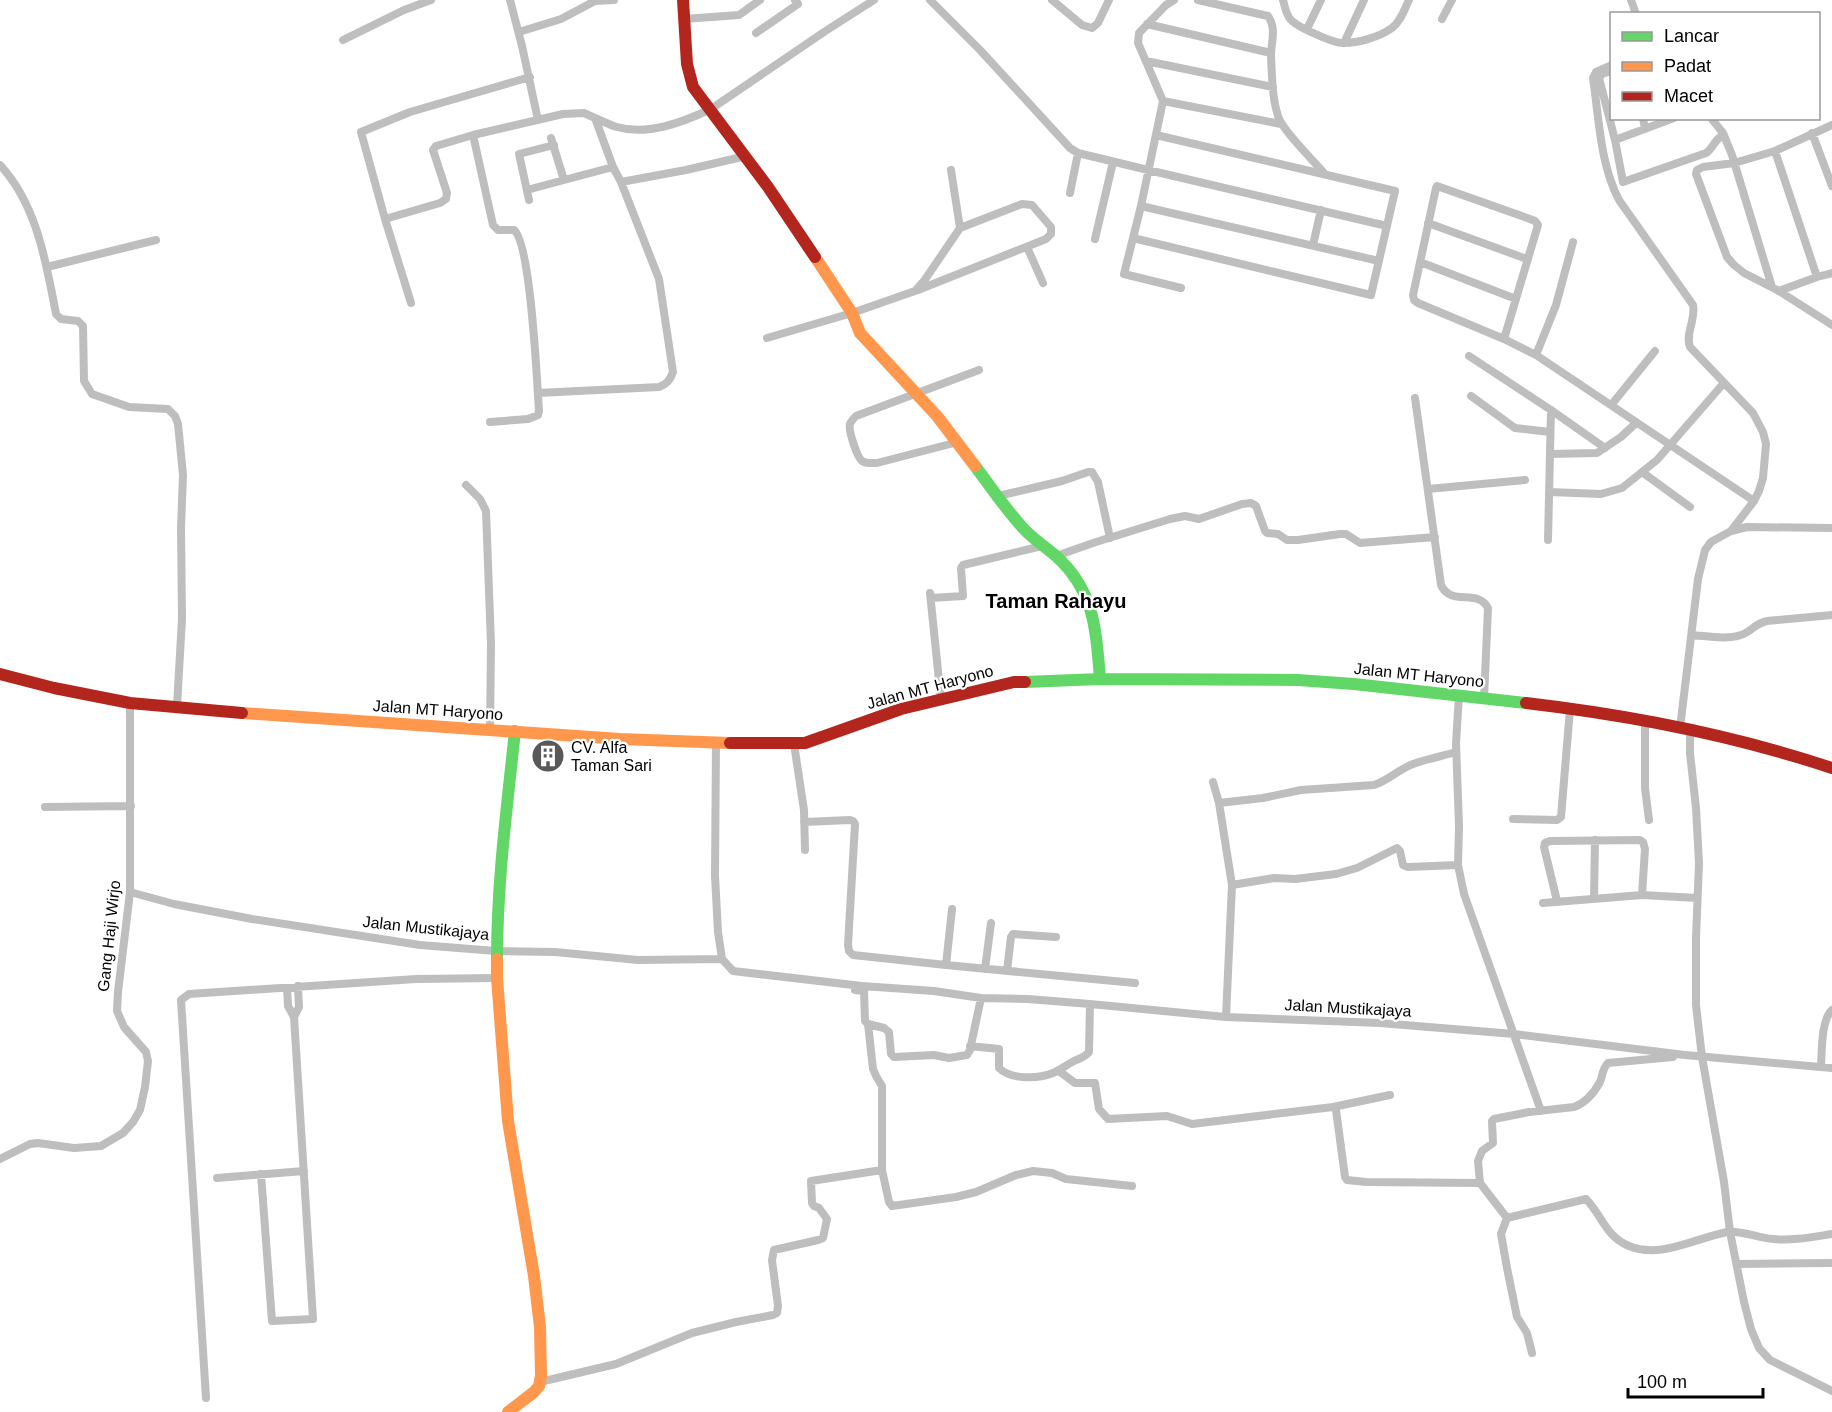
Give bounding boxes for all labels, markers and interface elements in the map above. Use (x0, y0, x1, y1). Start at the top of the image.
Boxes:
legend (1610, 12, 1820, 120)
text: Lancar (1664, 26, 1719, 46)
text: Padat (1664, 56, 1711, 76)
text: Macet (1664, 86, 1713, 106)
district label: Taman Rahayu (986, 590, 1126, 612)
street label: Jalan MT Haryono (1353, 660, 1485, 690)
street label: Jalan MT Haryono (865, 662, 995, 712)
street label: Jalan MT Haryono (372, 697, 504, 723)
building icon: CV. Alfa Taman Sari (530, 738, 566, 774)
place label: CV. Alfa Taman Sari (571, 739, 652, 774)
street label: Gang Haji Wirjo (95, 879, 123, 993)
street label: Jalan Mustikajaya (362, 913, 490, 943)
street label: Jalan Mustikajaya (1284, 996, 1412, 1020)
scale bar (1628, 1361, 1763, 1399)
text: 100 m (1637, 1372, 1687, 1392)

